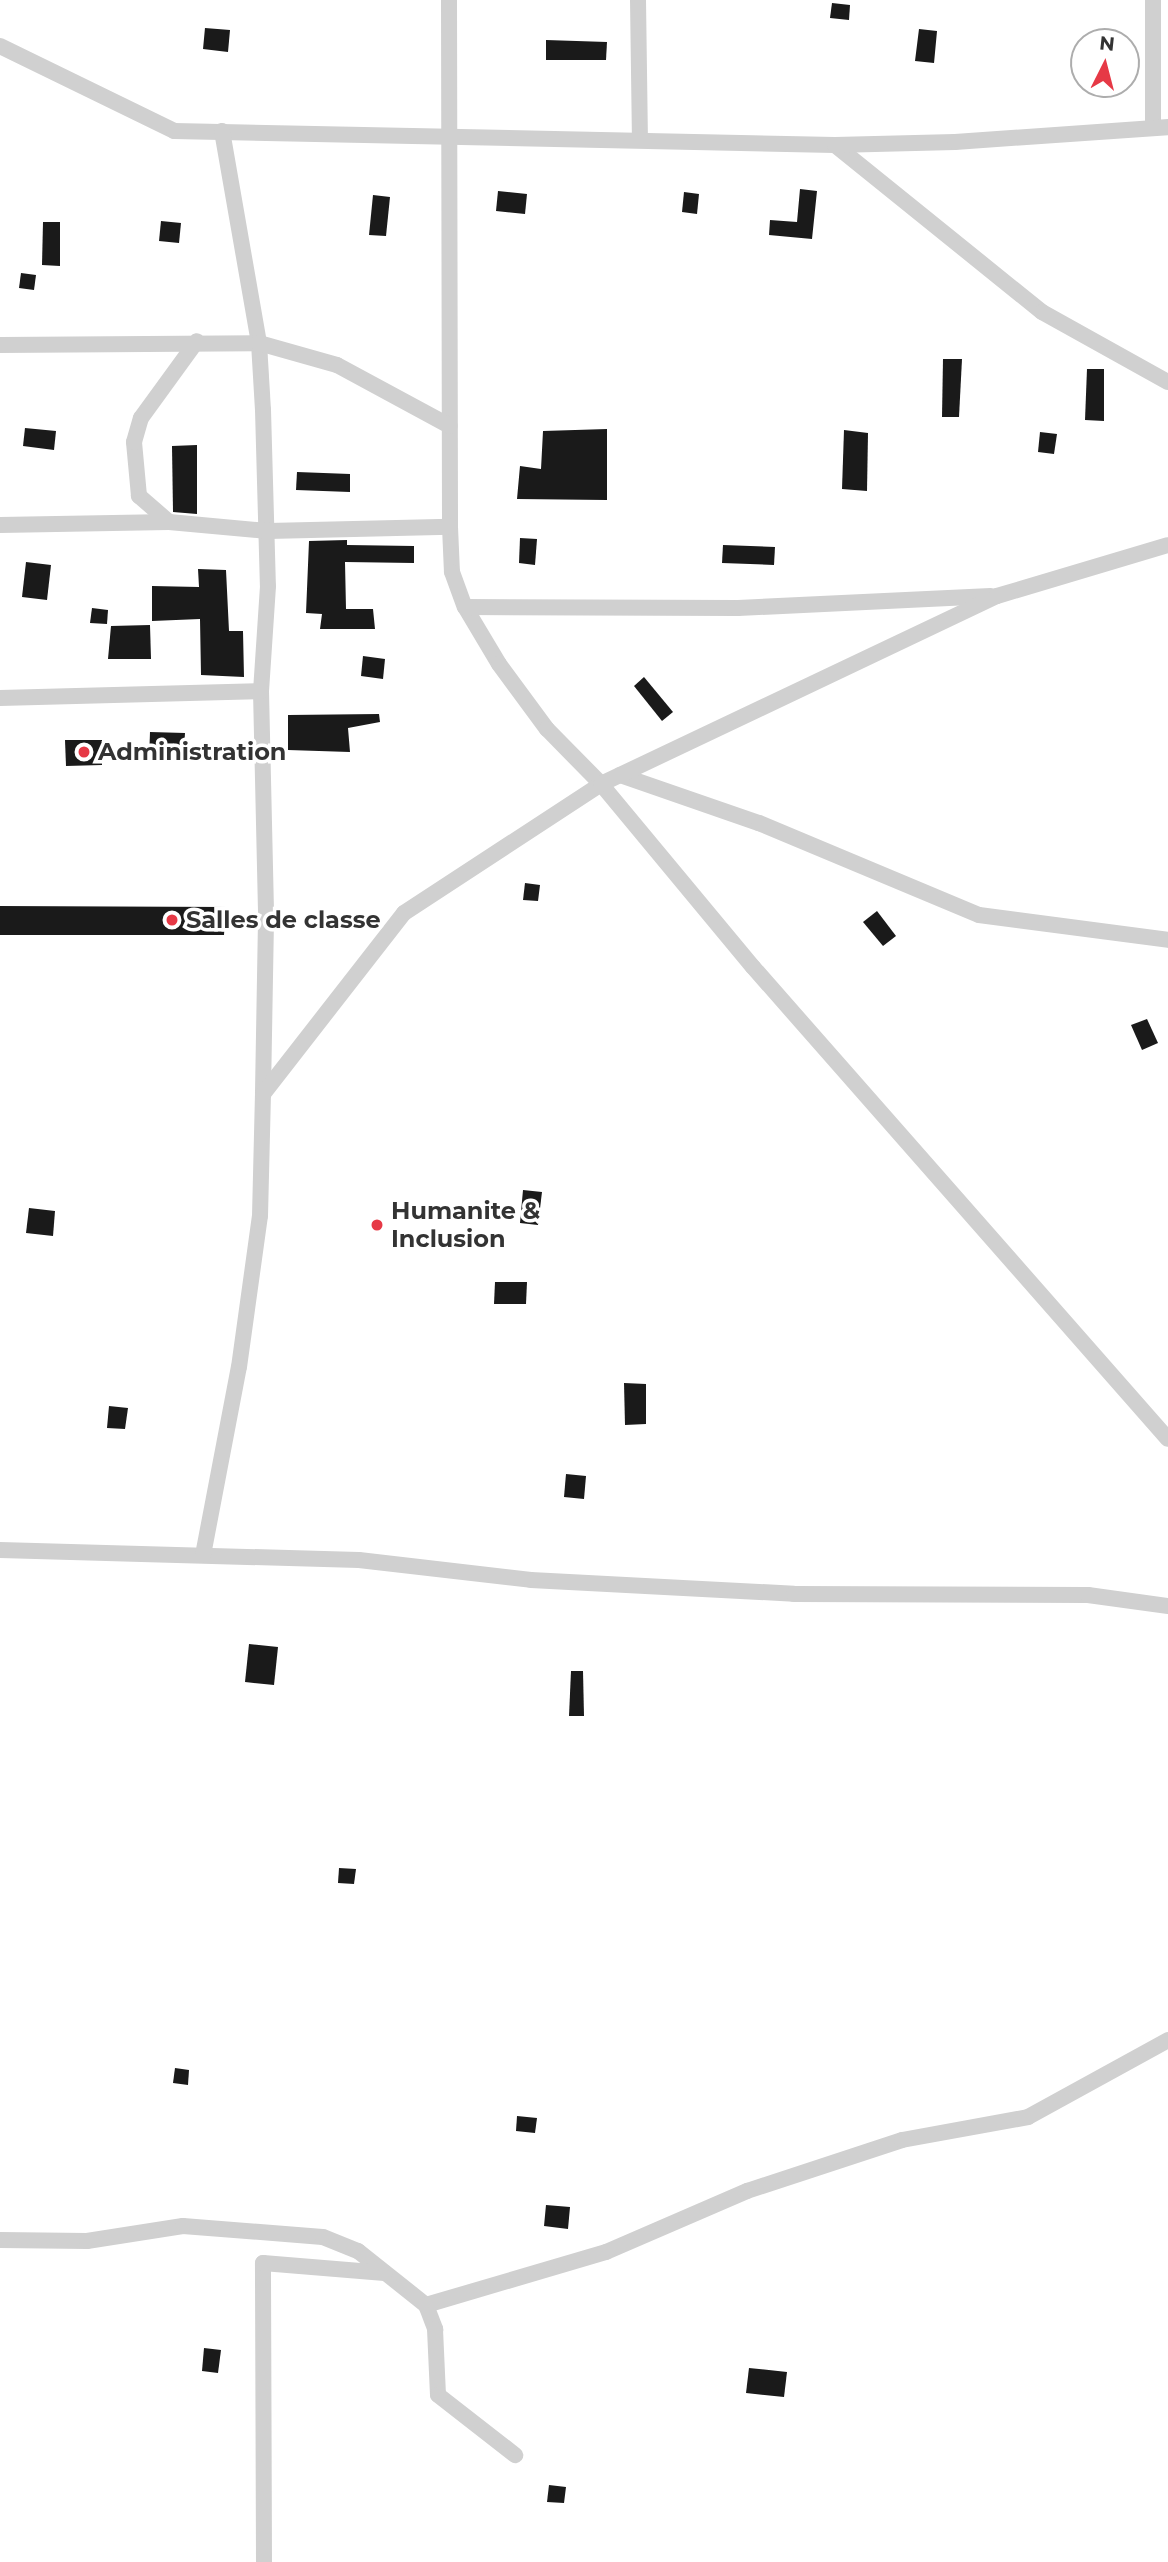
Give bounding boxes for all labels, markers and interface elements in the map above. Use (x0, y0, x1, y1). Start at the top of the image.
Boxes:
north arrow (1070, 28, 1140, 98)
text: N (1098, 31, 1116, 56)
place label: Administration (98, 738, 286, 766)
marker: Administration (76, 744, 92, 760)
place label: Salles de classe (186, 906, 381, 934)
marker: Salles de classe (164, 912, 180, 928)
place label: Humanite & Inclusion (391, 1197, 540, 1253)
marker: Humanite & Inclusion (369, 1217, 385, 1233)

